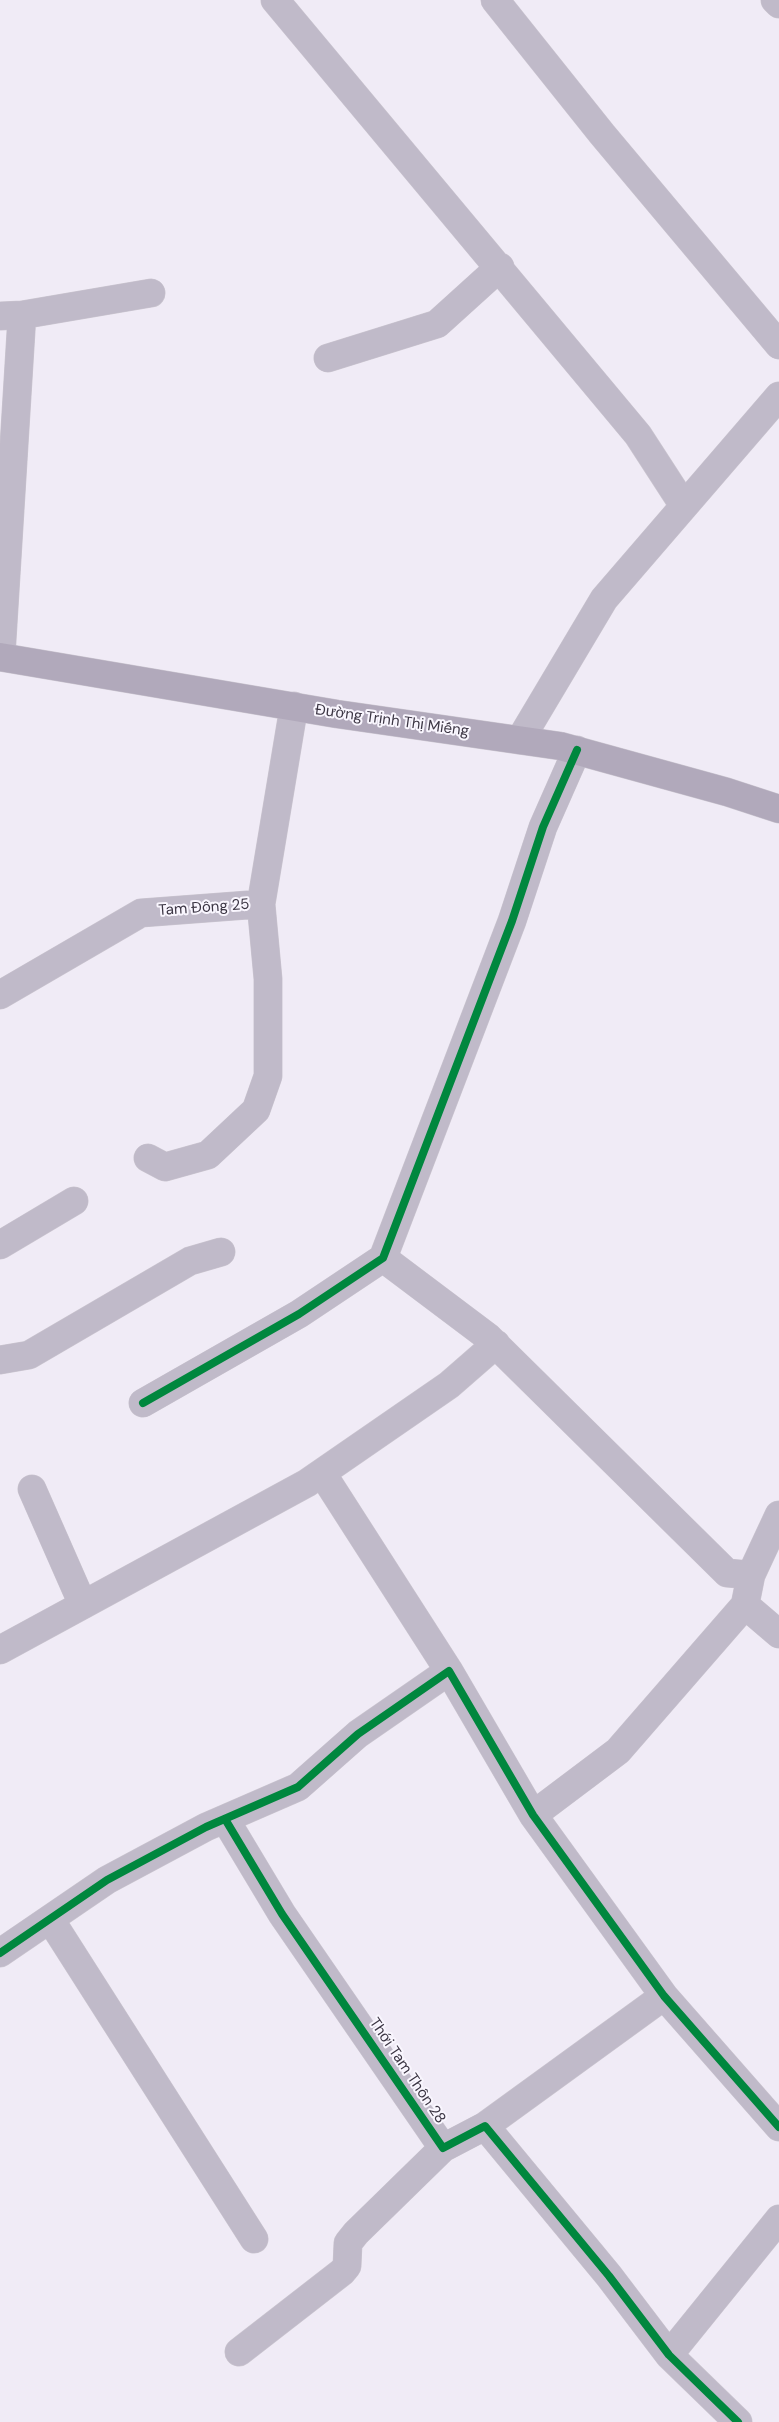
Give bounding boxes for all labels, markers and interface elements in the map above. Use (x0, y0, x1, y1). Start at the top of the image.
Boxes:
street label: Đường Trịnh Thị Miếng (314, 701, 470, 741)
street label: Tam Đông 25 (158, 896, 250, 920)
street label: Thới Tam Thôn 28 (365, 2015, 449, 2127)

